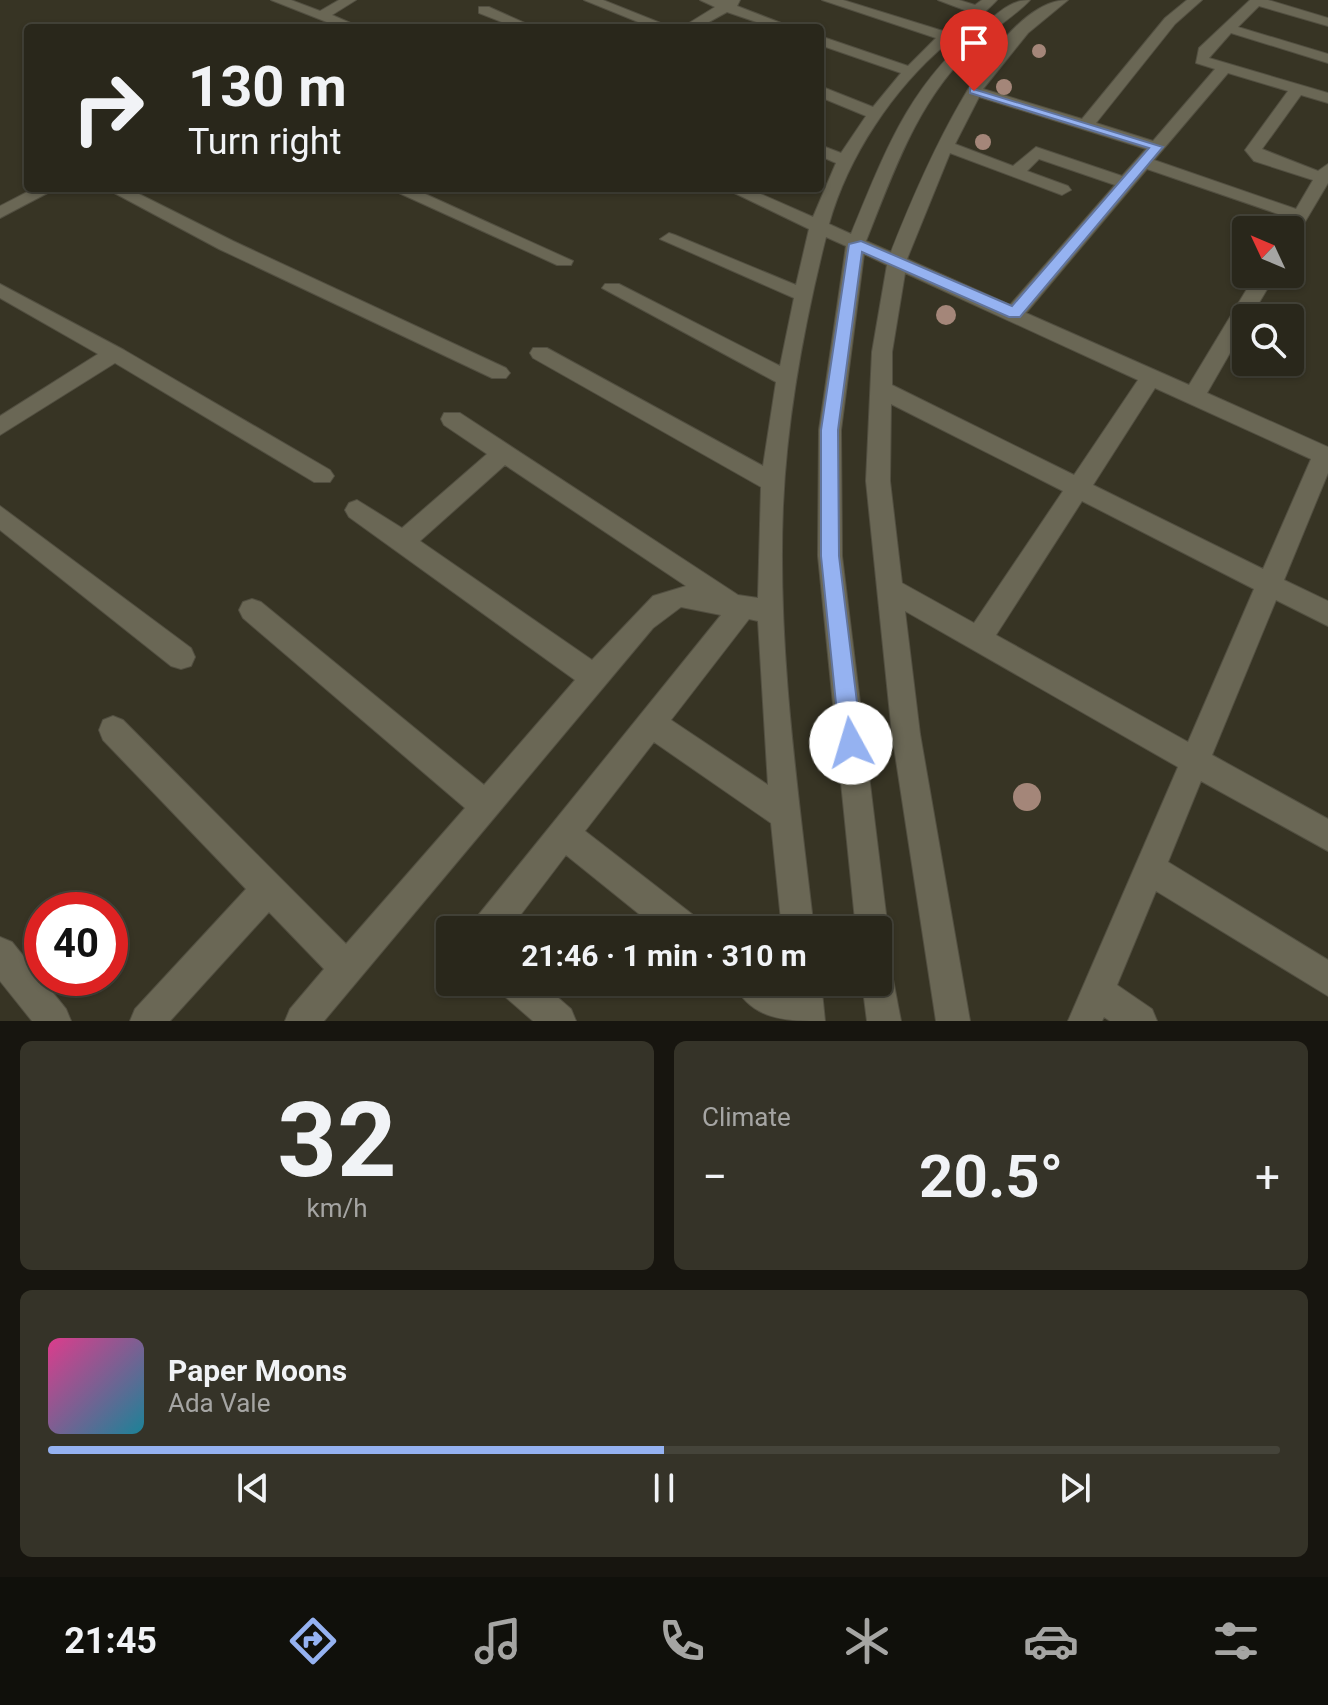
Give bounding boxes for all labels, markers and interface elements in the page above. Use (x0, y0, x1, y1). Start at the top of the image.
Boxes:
pin (940, 9, 1008, 91)
icon: arrive (952, 21, 996, 65)
text: 130 m (188, 54, 347, 120)
icon: right (56, 56, 160, 160)
text: Turn right (188, 121, 341, 163)
north arrow (1232, 216, 1304, 288)
map controls (1232, 216, 1304, 376)
button: search (1232, 304, 1304, 376)
position arrow (809, 701, 893, 785)
speed limit sign: 40 (24, 892, 128, 996)
text: 21:46 · 1 min · 310 m (521, 938, 807, 973)
text: 32 (277, 1080, 397, 1201)
text: Climate (702, 1102, 791, 1132)
text: 20.5° (919, 1141, 1063, 1212)
text: − (702, 1151, 727, 1203)
text: + (1255, 1151, 1280, 1203)
text: km/h (306, 1193, 368, 1223)
text: Paper Moons (168, 1353, 347, 1388)
text: Ada Vale (168, 1388, 270, 1418)
icon: previous (231, 1466, 275, 1510)
icon: pause (642, 1466, 686, 1510)
icon: next (1053, 1466, 1097, 1510)
icon: directions (285, 1613, 341, 1669)
icon: music (470, 1613, 526, 1669)
icon: phone (654, 1613, 710, 1669)
icon: climate (839, 1613, 895, 1669)
icon: car (1023, 1613, 1079, 1669)
icon: filters (1208, 1613, 1264, 1669)
text: 21:45 (64, 1620, 157, 1662)

